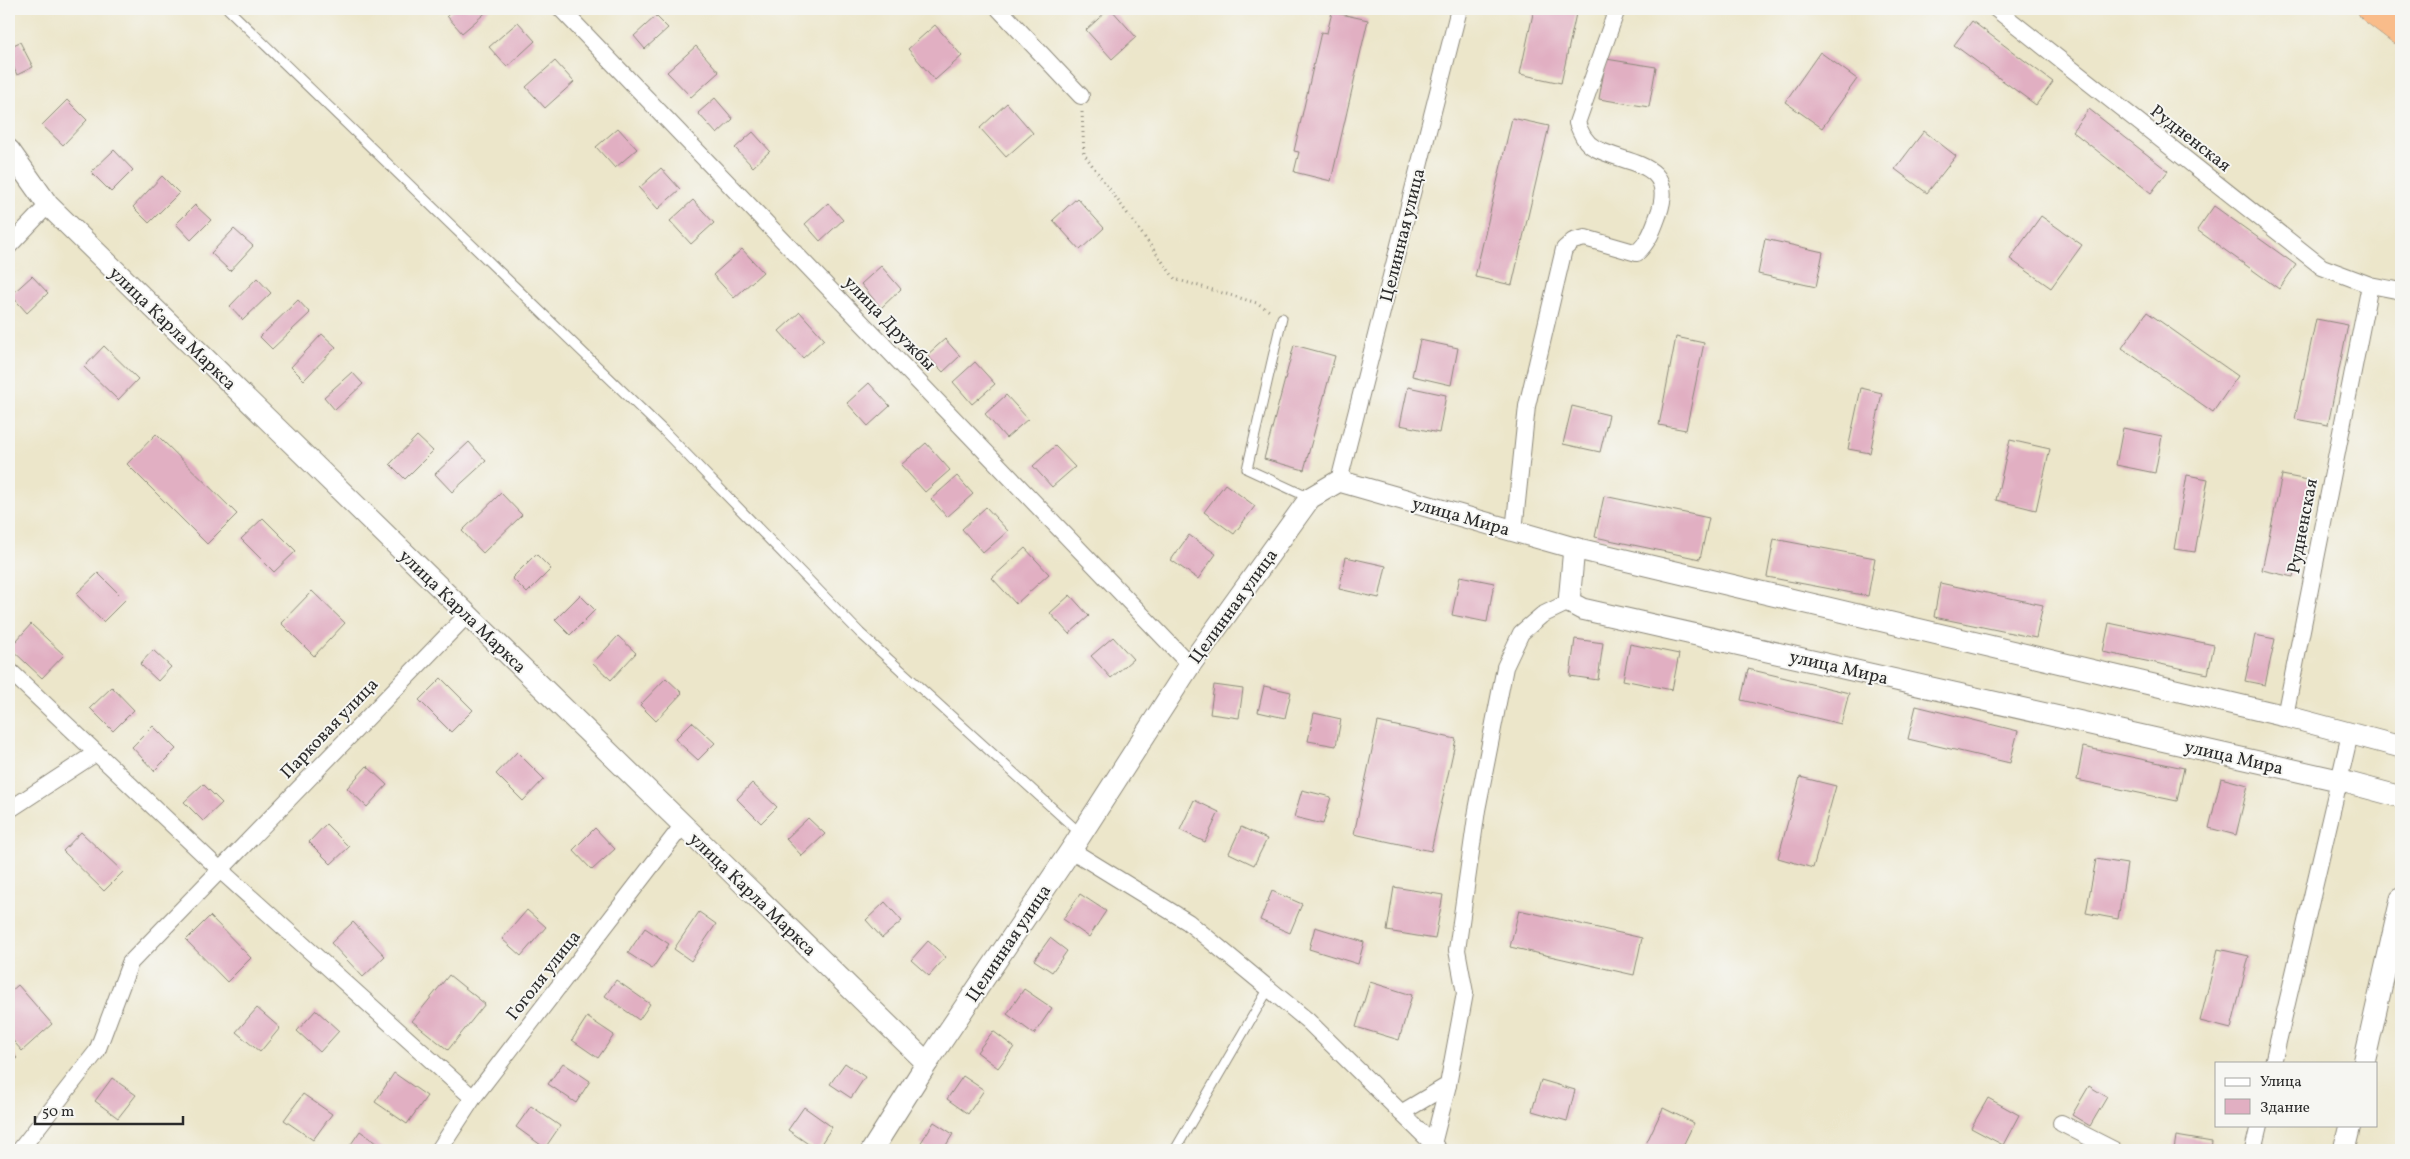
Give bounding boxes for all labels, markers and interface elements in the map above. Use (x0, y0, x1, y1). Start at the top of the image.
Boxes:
street label: Рудненская (2144, 100, 2236, 179)
street label: Целинная улица (1375, 166, 1432, 305)
street label: улица Карла Маркса (103, 261, 241, 397)
street label: улица Дружбы (837, 271, 941, 377)
street label: Рудненская (2282, 477, 2325, 576)
street label: улица Мира (1409, 492, 1512, 543)
street label: улица Карла Маркса (393, 544, 531, 680)
street label: Целинная улица (1184, 544, 1285, 670)
street label: улица Мира (1787, 645, 1891, 692)
street label: Парковая улица (275, 673, 385, 785)
street label: улица Мира (2182, 735, 2286, 782)
street label: улица Карла Маркса (683, 827, 821, 963)
street label: Целинная улица (961, 880, 1058, 1008)
street label: Гоголя улица (501, 926, 587, 1026)
legend (2215, 1062, 2378, 1126)
text: Улица (2260, 1072, 2302, 1093)
scale bar (35, 1094, 182, 1126)
text: Здание (2260, 1098, 2310, 1119)
text: 50 m (42, 1102, 74, 1123)

